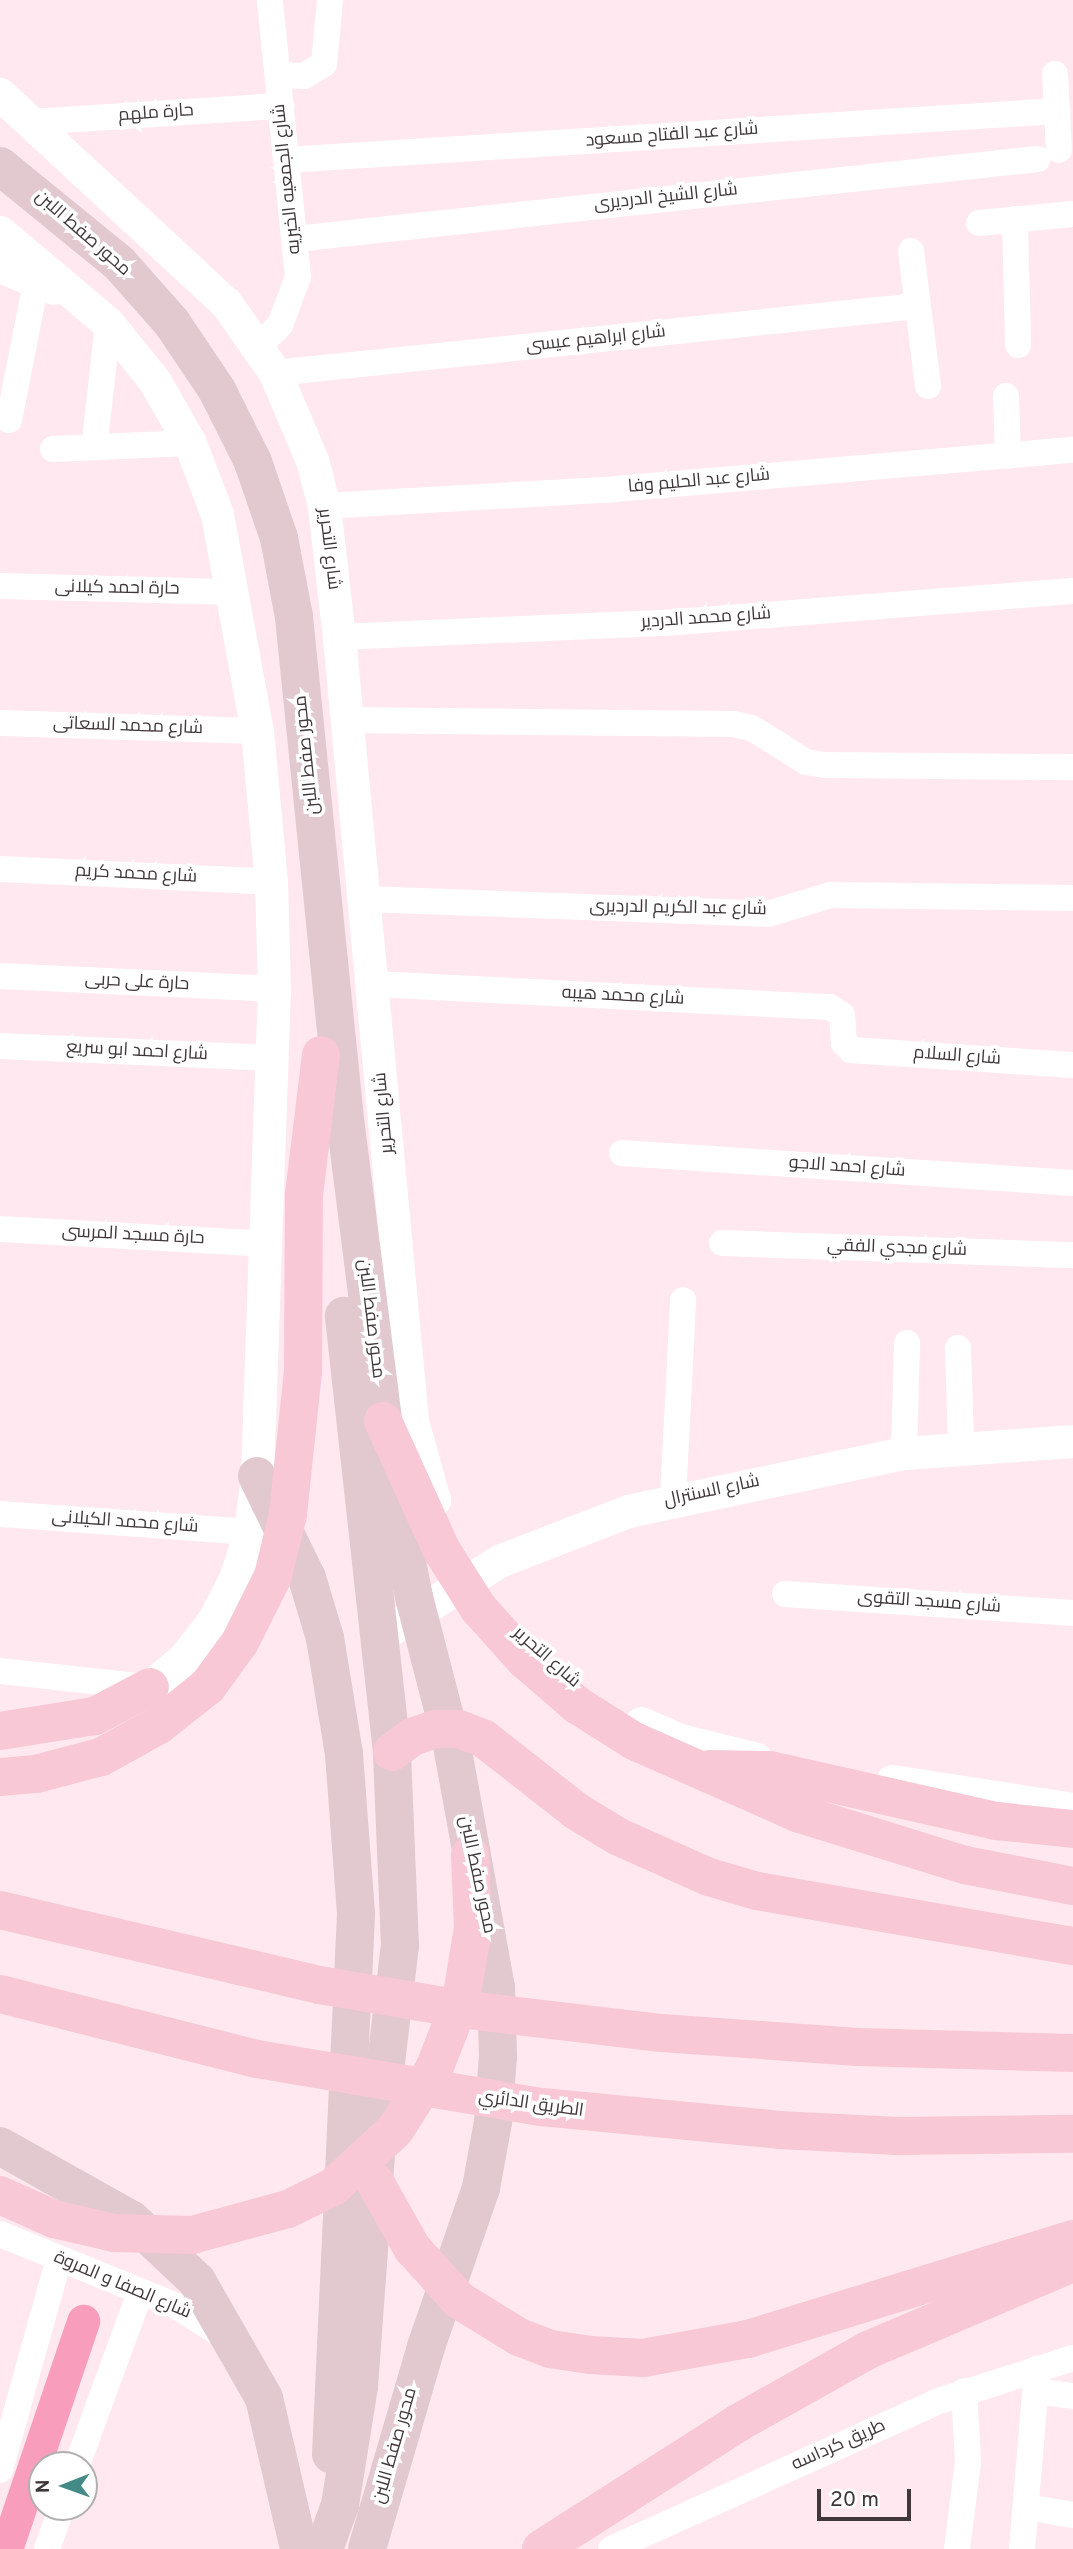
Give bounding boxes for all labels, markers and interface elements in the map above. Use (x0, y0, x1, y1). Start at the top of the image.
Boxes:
street label: حارة ملهم (118, 101, 194, 127)
street label: شارع الجمعيه الخيريه (269, 103, 307, 255)
street label: شارع عبد الفتاح مسعود (585, 119, 759, 153)
street label: شارع الشيخ الدرديرى (593, 180, 739, 216)
street label: محور صفط اللبن (30, 187, 134, 281)
street label: شارع ابراهيم عيسى (525, 322, 667, 358)
street label: شارع عبد الحليم وفا (627, 465, 771, 499)
street label: شارع التحرير (312, 507, 344, 591)
street label: حارة احمد كيلانى (54, 577, 180, 601)
street label: شارع محمد الدردير (640, 604, 772, 634)
street label: محور صفط اللبن (291, 694, 325, 816)
street label: شارع محمد السعاتى (53, 714, 203, 740)
street label: شارع محمد كريم (74, 861, 198, 889)
street label: شارع عبد الكريم الدرديرى (589, 897, 767, 921)
street label: حارة على حربى (84, 969, 190, 997)
street label: شارع محمد هيبه (561, 983, 685, 1011)
street label: شارع احمد ابو سريع (66, 1038, 208, 1066)
street label: شارع السلام (912, 1043, 1002, 1071)
street label: شارع التحرير (371, 1071, 399, 1155)
street label: شارع احمد الاجو (788, 1153, 906, 1183)
street label: حارة مسجد المرسى (61, 1221, 205, 1251)
street label: شارع مجدي الفقي (827, 1236, 967, 1262)
street label: محور صفط اللبن (352, 1258, 388, 1380)
street label: شارع السنترال (662, 1471, 762, 1513)
street label: شارع محمد الكيلانى (51, 1507, 199, 1539)
street label: شارع مسجد التقوى (856, 1587, 1002, 1619)
street label: شارع التحرير (508, 1623, 584, 1693)
street label: محور صفط اللبن (453, 1814, 499, 1936)
street label: الطريق الدائري (477, 2087, 585, 2123)
street label: شارع الصفا و المروة (50, 2247, 194, 2325)
street label: محور صفط اللبن (369, 2385, 423, 2507)
street label: طريق كرداسه (789, 2416, 889, 2476)
north arrow (28, 2451, 98, 2521)
scale bar (821, 2476, 916, 2520)
text: N (32, 2479, 56, 2493)
text: 20 m (830, 2487, 879, 2514)

